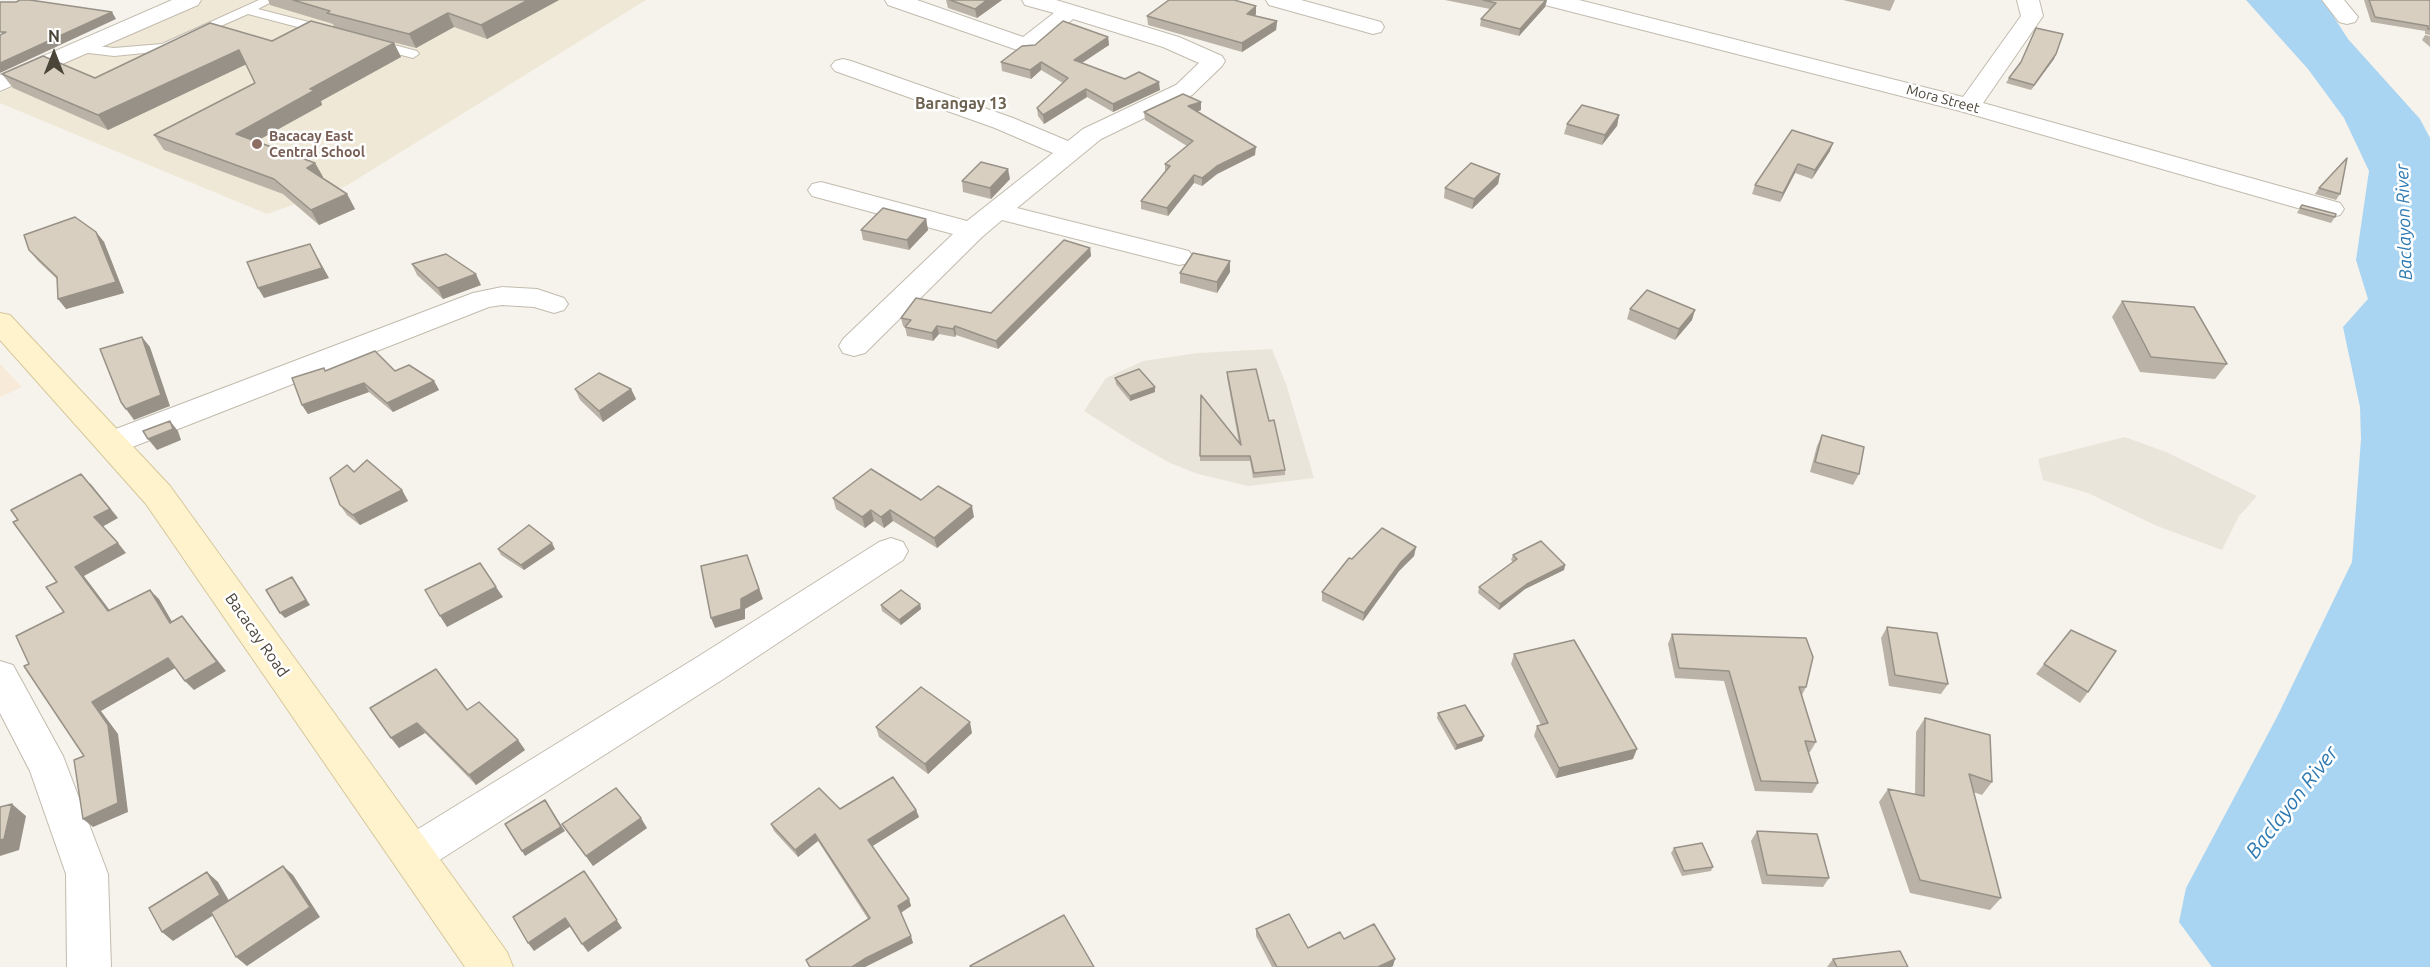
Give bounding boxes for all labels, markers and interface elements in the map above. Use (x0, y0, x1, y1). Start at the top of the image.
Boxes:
north arrow (24, 24, 84, 84)
text: N (48, 27, 60, 45)
street label: Mora Street (1905, 81, 1981, 117)
district label: Barangay 13 (915, 94, 1007, 114)
place label: Bacacay East Central School (269, 128, 365, 160)
marker: Bacacay East Central School (250, 137, 264, 151)
water label: Baclayon River (2391, 164, 2417, 280)
street label: Bacacay Road (221, 589, 293, 681)
water label: Baclayon River (2240, 741, 2344, 863)

